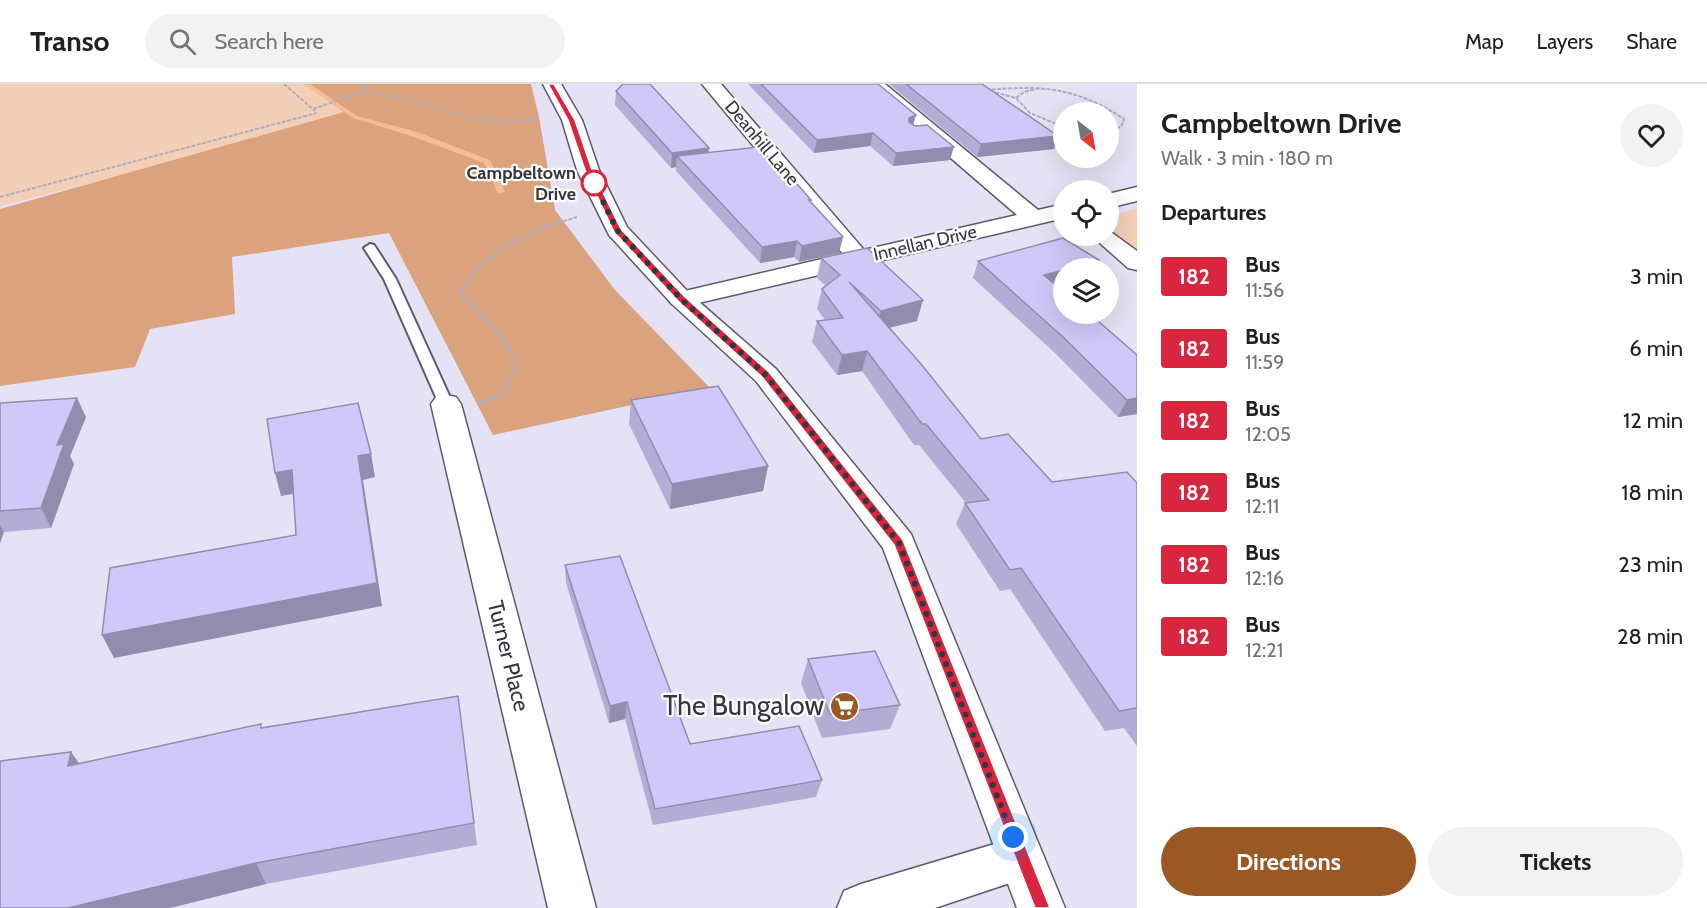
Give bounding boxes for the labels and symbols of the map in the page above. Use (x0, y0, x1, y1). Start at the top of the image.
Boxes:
street label: Deanhill Lane (720, 96, 804, 190)
north arrow (1053, 102, 1119, 168)
place label: Campbeltown Drive (467, 162, 576, 205)
marker: Campbeltown Drive (581, 170, 607, 196)
street label: Innellan Drive (871, 220, 979, 266)
street label: Turner Place (482, 598, 535, 714)
place label: The Bungalow (663, 689, 824, 722)
supermarket icon: The Bungalow (829, 690, 861, 722)
your location (998, 822, 1028, 852)

